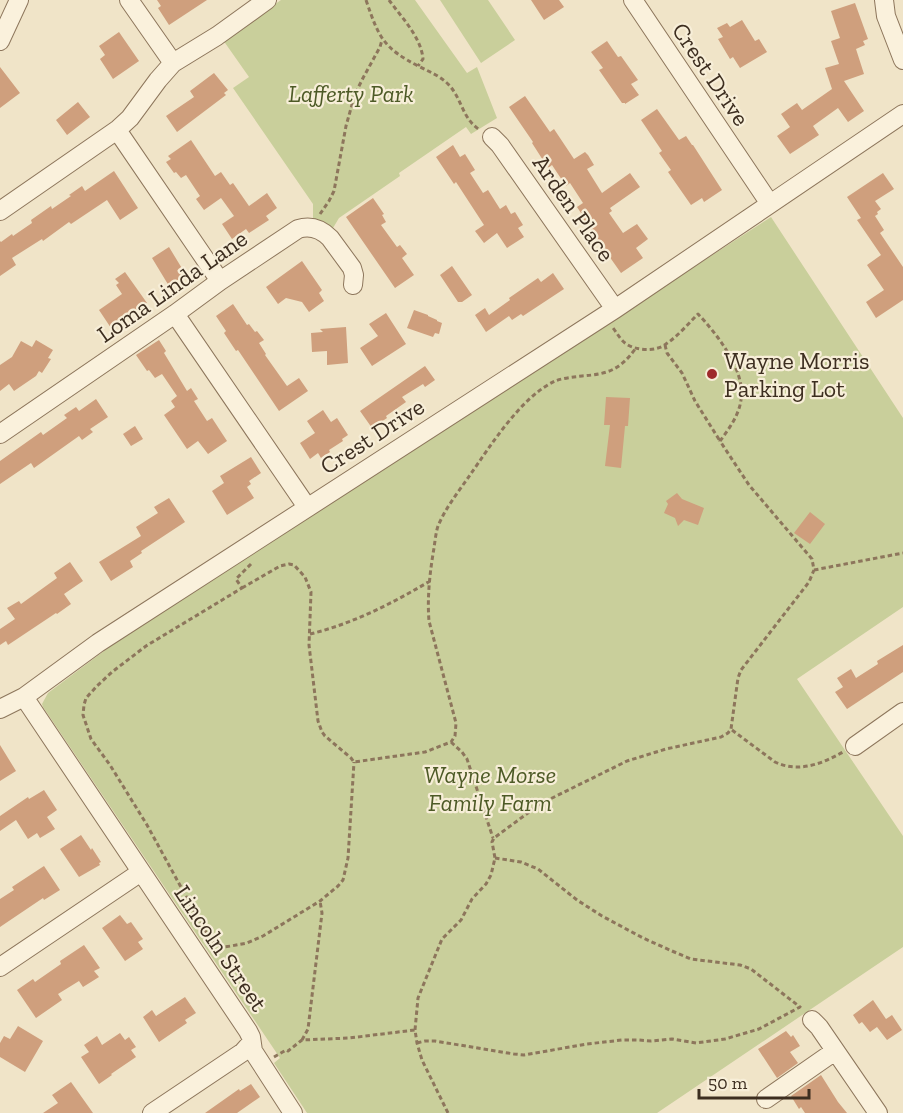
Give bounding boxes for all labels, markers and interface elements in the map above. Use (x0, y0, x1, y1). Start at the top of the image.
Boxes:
street label: Crest Drive (666, 17, 756, 131)
park label: Lafferty Park (288, 79, 414, 108)
street label: Arden Place (527, 149, 621, 267)
street label: Loma Linda Lane (91, 223, 253, 349)
place label: Wayne Morris Parking Lot (724, 346, 870, 403)
marker: Wayne Morris Parking Lot (705, 367, 719, 381)
street label: Crest Drive (315, 392, 429, 480)
park label: Wayne Morse Family Farm (424, 760, 556, 817)
street label: Lincoln Street (168, 879, 274, 1017)
scale bar (699, 1062, 808, 1100)
text: 50 m (708, 1072, 748, 1094)

